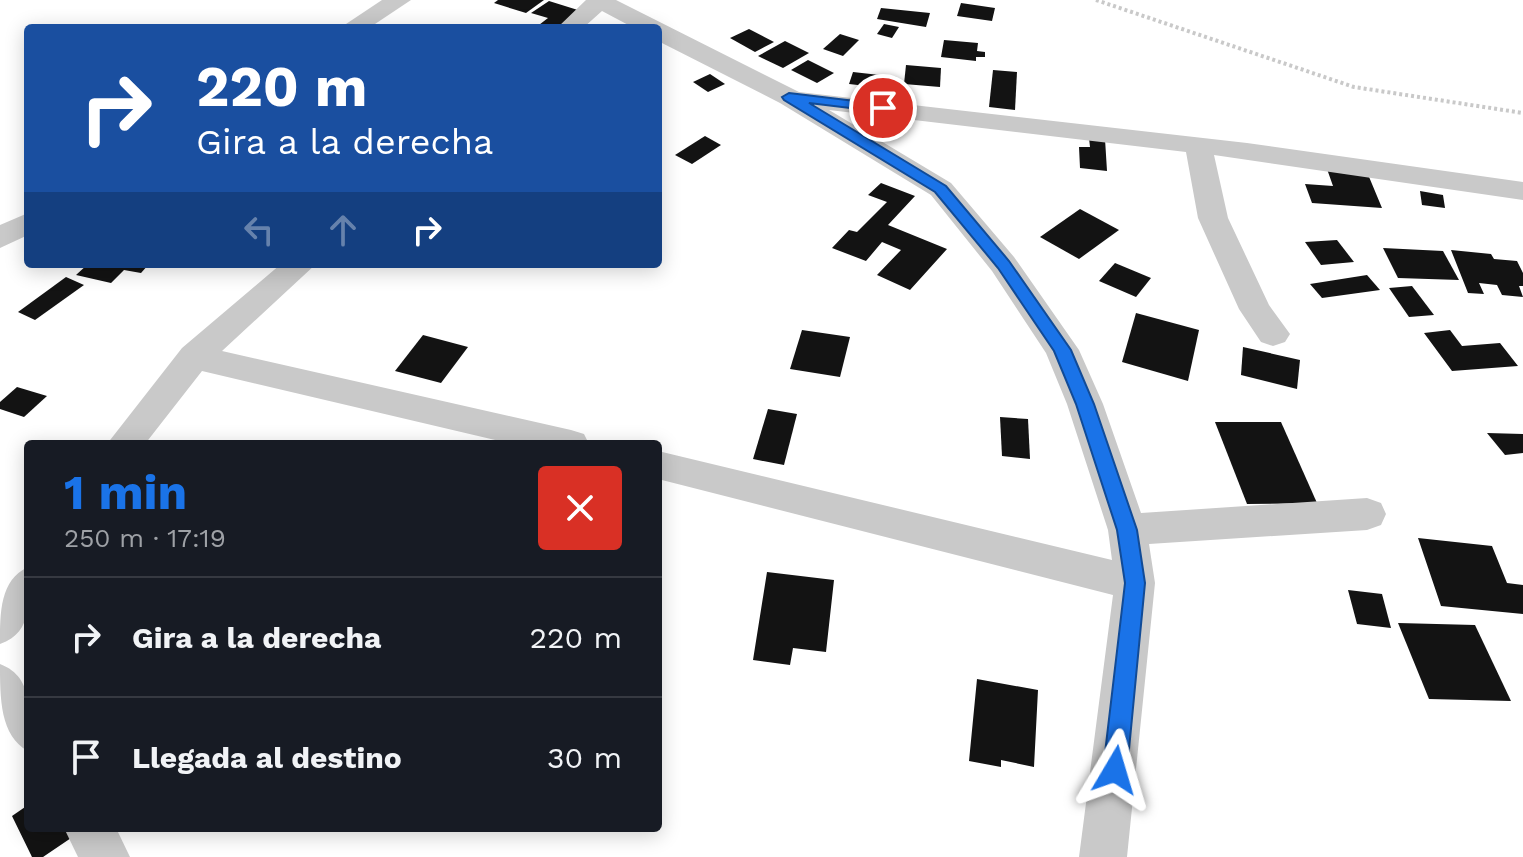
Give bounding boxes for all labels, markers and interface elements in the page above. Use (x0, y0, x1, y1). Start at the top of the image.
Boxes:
text: 220 m (196, 54, 368, 120)
icon: right (64, 56, 168, 160)
pin (849, 74, 917, 142)
icon: arrive (861, 86, 905, 130)
text: Gira a la derecha (196, 121, 493, 163)
icon: left (237, 208, 281, 252)
icon: ahead (321, 208, 365, 252)
icon: right (405, 208, 449, 252)
text: 1 min (64, 464, 187, 521)
button: close (538, 466, 622, 550)
text: 250 m · 17:19 (64, 523, 226, 553)
icon: right (64, 615, 108, 659)
text: Gira a la derecha (132, 620, 381, 655)
text: 220 m (530, 620, 622, 655)
position arrow (1073, 728, 1157, 812)
icon: arrive (64, 735, 108, 779)
text: Llegada al destino (132, 740, 402, 775)
text: 30 m (547, 740, 622, 775)

